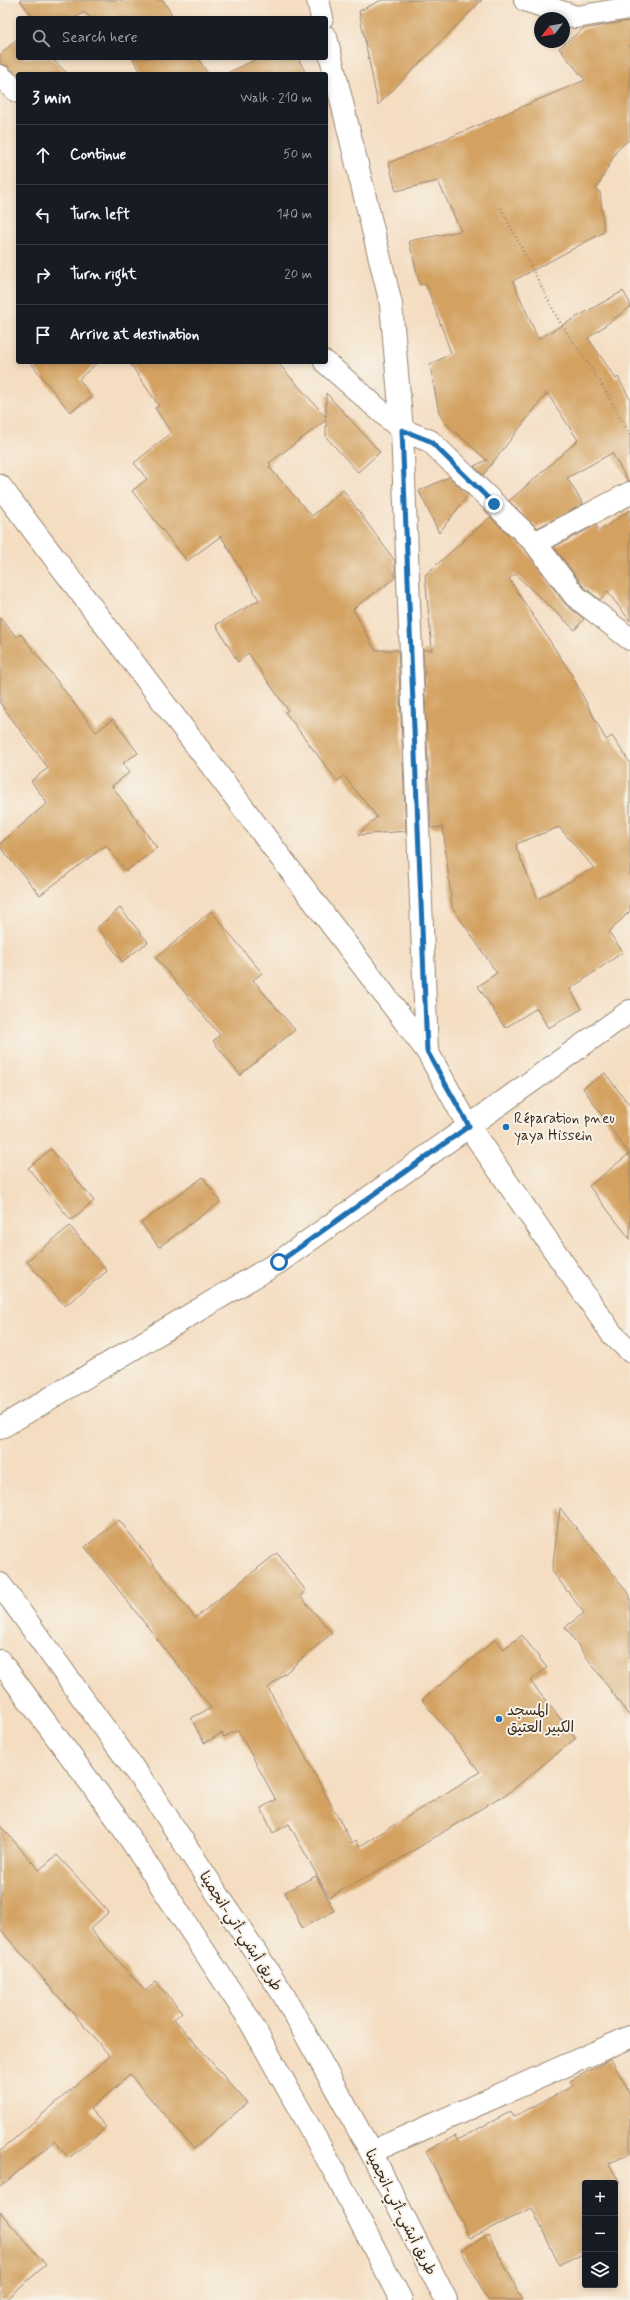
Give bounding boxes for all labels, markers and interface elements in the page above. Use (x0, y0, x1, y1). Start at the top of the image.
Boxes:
north arrow (534, 12, 570, 48)
search box (16, 16, 328, 60)
icon: search (30, 27, 52, 49)
text: Search here (62, 28, 138, 48)
text: 3 min (32, 87, 71, 109)
text: Walk · 210 m (240, 90, 312, 107)
icon: ahead (32, 144, 54, 166)
text: Continue (70, 145, 126, 165)
text: 50 m (283, 146, 312, 163)
icon: left (32, 204, 54, 226)
text: Turn left (70, 205, 130, 225)
text: 140 m (277, 206, 312, 223)
icon: right (32, 264, 54, 286)
text: Turn right (70, 265, 137, 285)
text: 20 m (284, 266, 312, 283)
icon: arrive (32, 324, 54, 346)
text: Arrive at destination (70, 325, 199, 345)
route end (485, 495, 503, 513)
place label: Réparation pneu yaya Hissein (514, 1109, 615, 1146)
marker: Réparation pneu yaya Hissein (501, 1122, 511, 1132)
route start (270, 1253, 288, 1271)
place label: المسجد الكبير العتيق (507, 1701, 574, 1738)
marker: المسجد الكبير العتيق (494, 1714, 504, 1724)
street label: طريق أبشي-أتي-انجمينا (192, 1868, 286, 1996)
street label: طريق أبشي-أتي-انجمينا (358, 2146, 441, 2280)
map controls (582, 2180, 618, 2288)
button: + (582, 2180, 618, 2216)
button: − (582, 2216, 618, 2252)
button: layers (582, 2252, 618, 2288)

